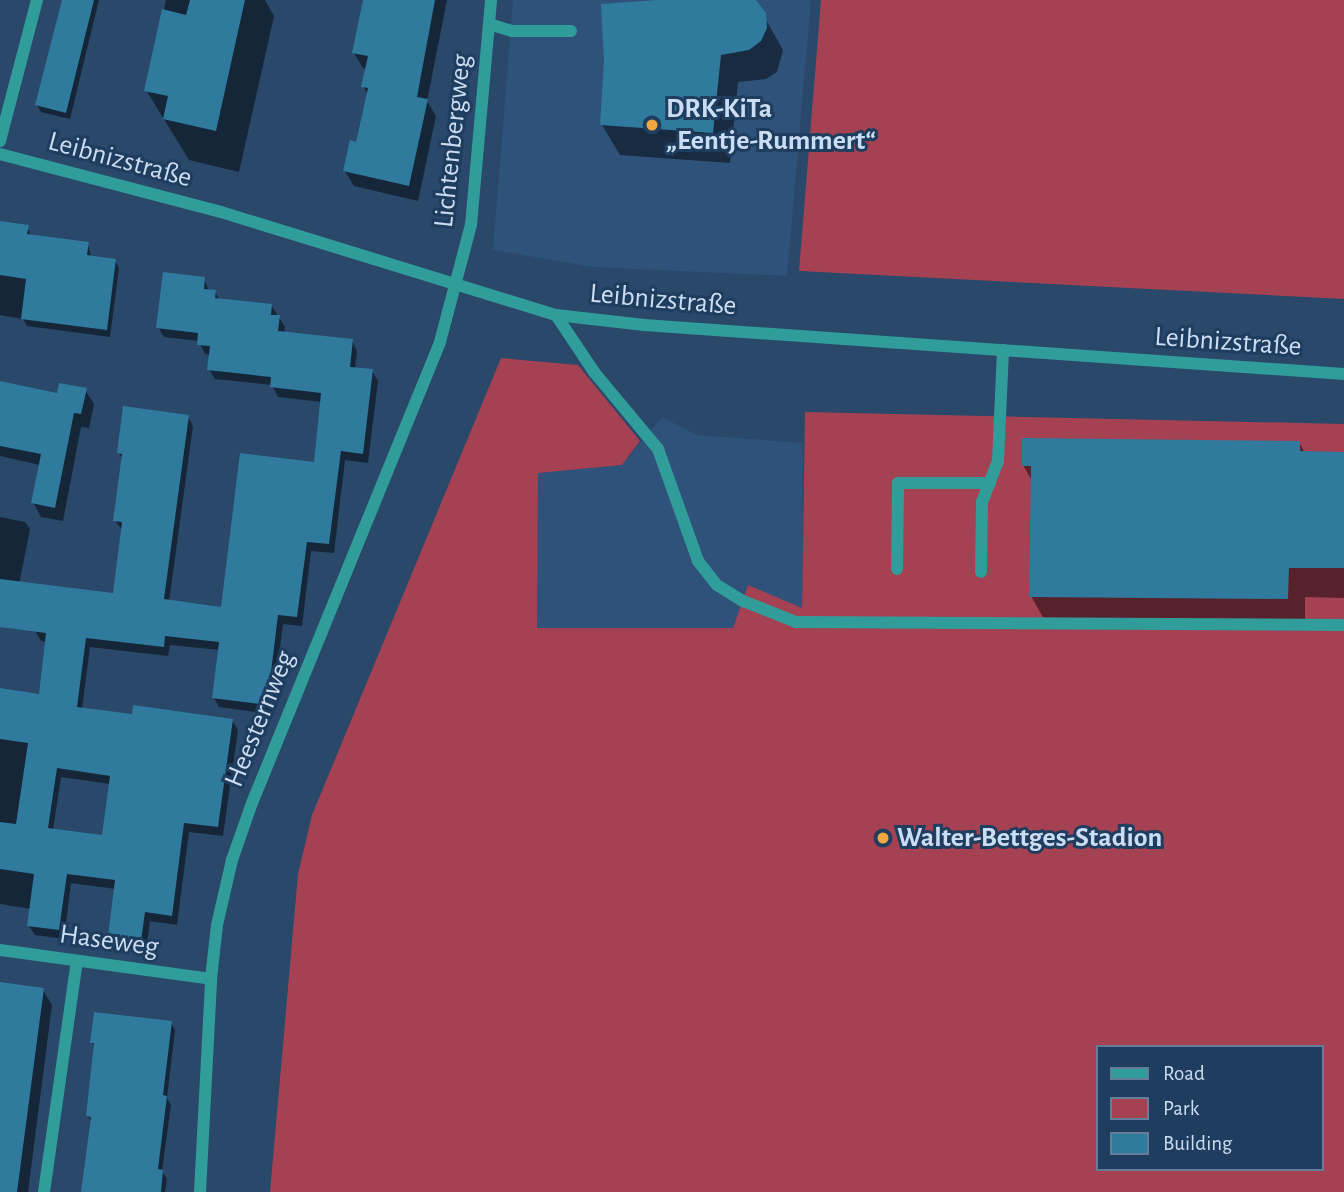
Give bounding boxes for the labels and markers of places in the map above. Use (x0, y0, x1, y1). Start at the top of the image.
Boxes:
place label: DRK-KiTa „Eentje-Rummert“ (666, 92, 876, 158)
marker: DRK-KiTa „Eentje-Rummert“ (644, 117, 660, 133)
place label: Walter-Bettges-Stadion (897, 821, 1162, 855)
marker: Walter-Bettges-Stadion (875, 830, 891, 846)

